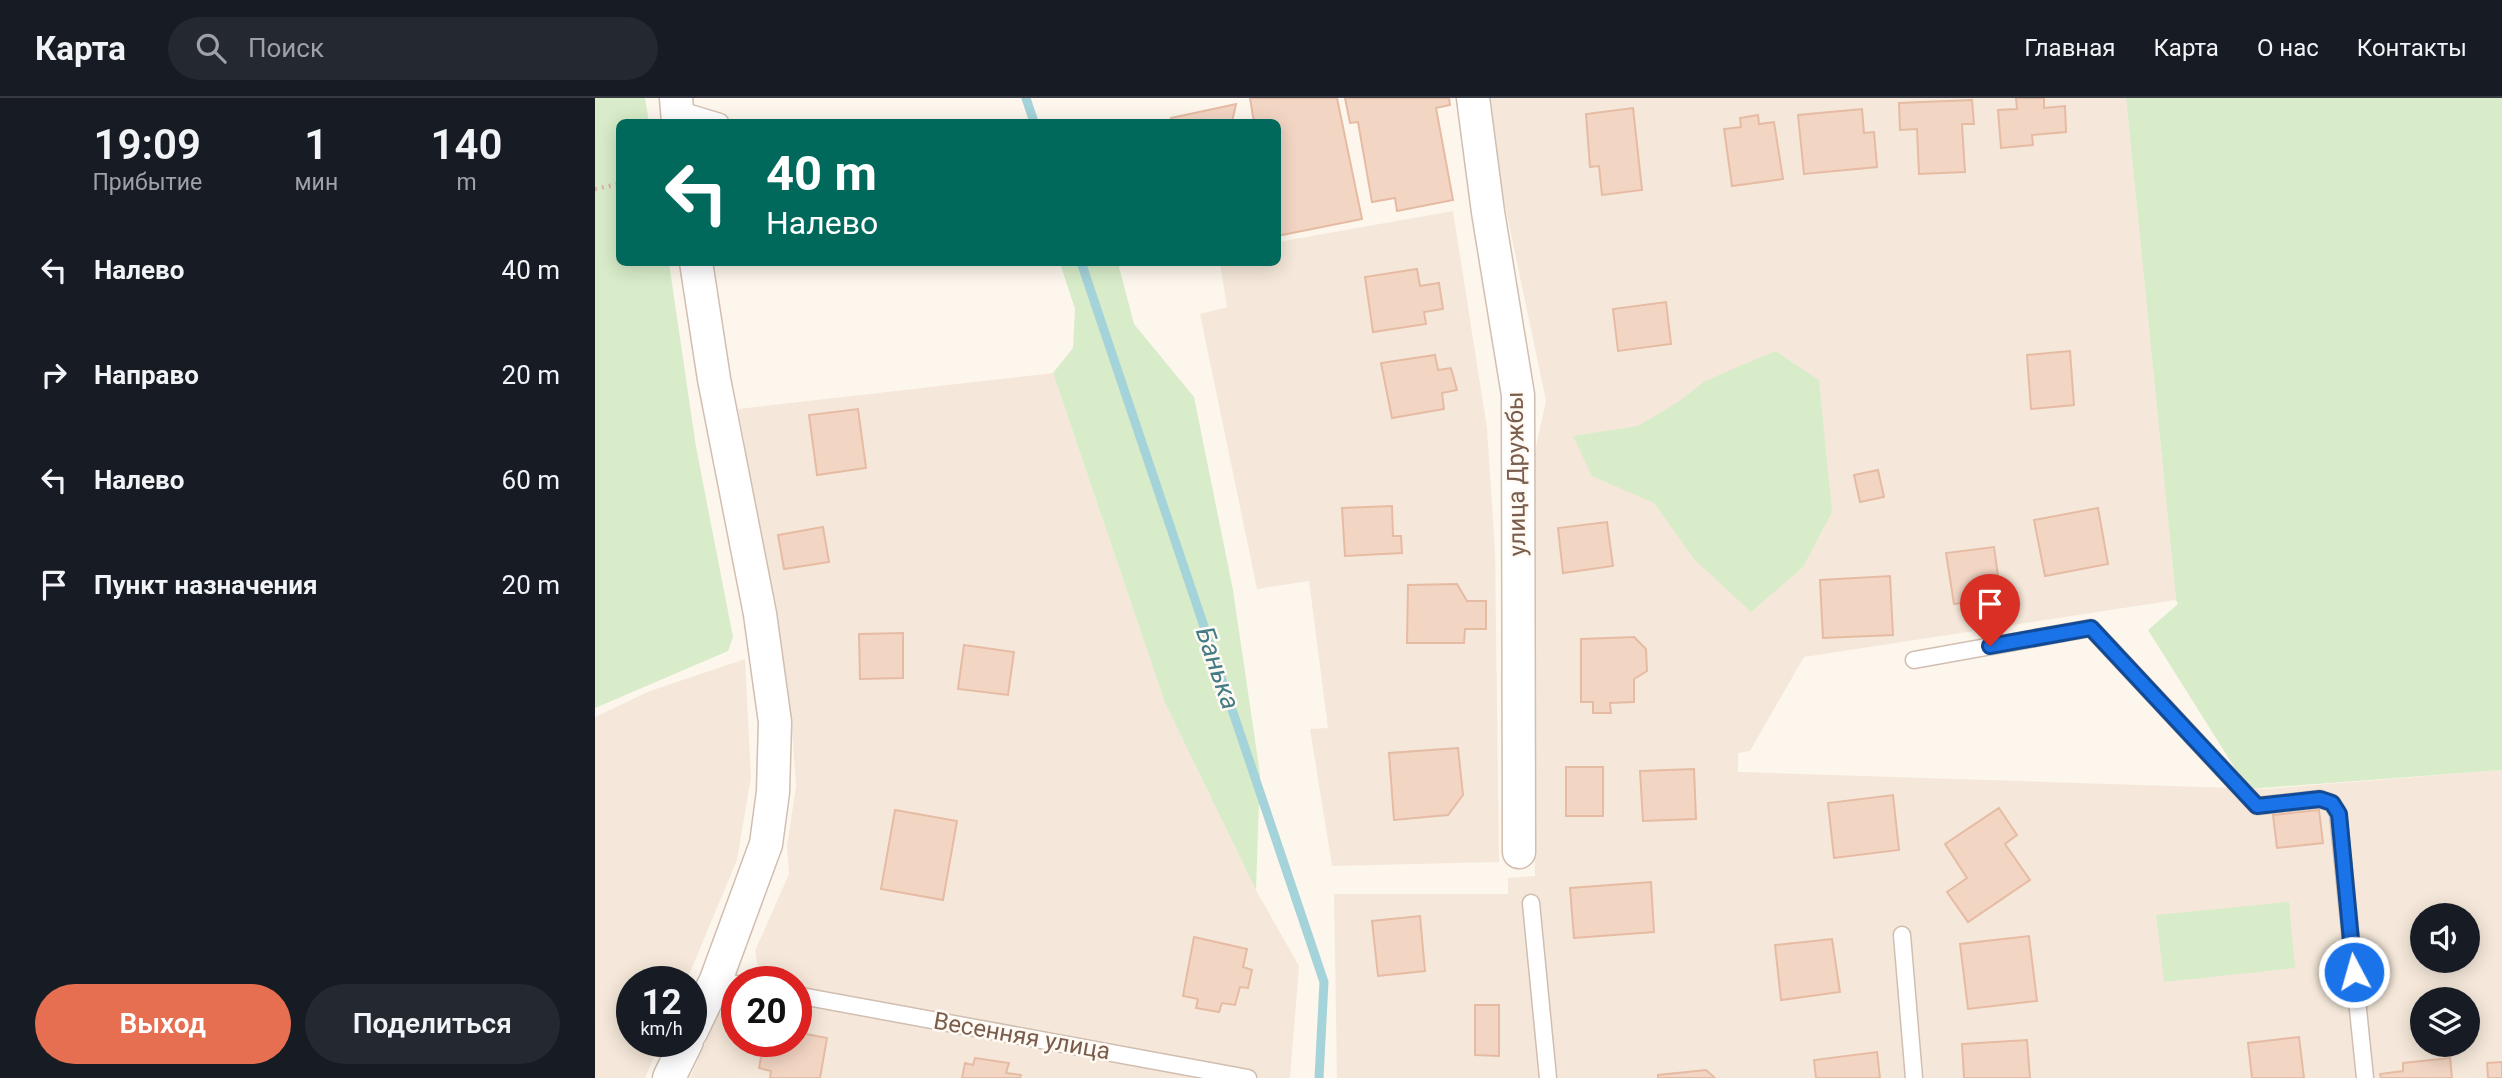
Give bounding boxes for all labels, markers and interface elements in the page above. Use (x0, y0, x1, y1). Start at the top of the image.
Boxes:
search box (168, 17, 658, 80)
text: Карта (35, 29, 126, 68)
icon: search (192, 29, 230, 67)
text: Поиск (248, 33, 324, 63)
text: Главная (2024, 34, 2115, 62)
text: Карта (2153, 34, 2219, 62)
text: О нас (2257, 34, 2319, 62)
text: Контакты (2357, 34, 2467, 62)
text: 19:09 (94, 120, 201, 169)
text: 1 (304, 120, 328, 169)
text: 140 (431, 120, 503, 169)
text: 40 m (766, 145, 877, 202)
icon: left (651, 147, 742, 238)
text: Прибытие (92, 169, 202, 196)
text: мин (295, 169, 338, 196)
text: m (457, 169, 477, 196)
text: Налево (766, 204, 878, 242)
icon: left (35, 251, 73, 289)
text: Налево (94, 255, 184, 285)
text: 40 m (502, 255, 560, 285)
icon: right (35, 356, 73, 394)
text: Направо (94, 360, 199, 390)
text: 20 m (502, 360, 560, 390)
street label: улица Дружбы (1501, 391, 1531, 557)
icon: left (35, 461, 73, 499)
text: Налево (94, 465, 184, 495)
text: 60 m (502, 465, 560, 495)
icon: arrive (35, 566, 73, 604)
text: Пункт назначения (94, 570, 318, 600)
text: 20 m (502, 570, 560, 600)
pin (1960, 574, 2020, 646)
icon: arrive (1971, 585, 2009, 623)
water label: Банька (1190, 623, 1246, 713)
map controls (2410, 903, 2480, 1057)
button: sound (2410, 903, 2480, 973)
position arrow (2317, 935, 2391, 1009)
speed limit sign: 20 (721, 966, 812, 1057)
text: 12 (641, 982, 682, 1023)
button: Выход (35, 984, 291, 1064)
button: Поделиться (305, 984, 560, 1064)
button: layers (2410, 987, 2480, 1057)
street label: Весенняя улица (932, 1007, 1112, 1065)
text: km/h (640, 1018, 683, 1039)

